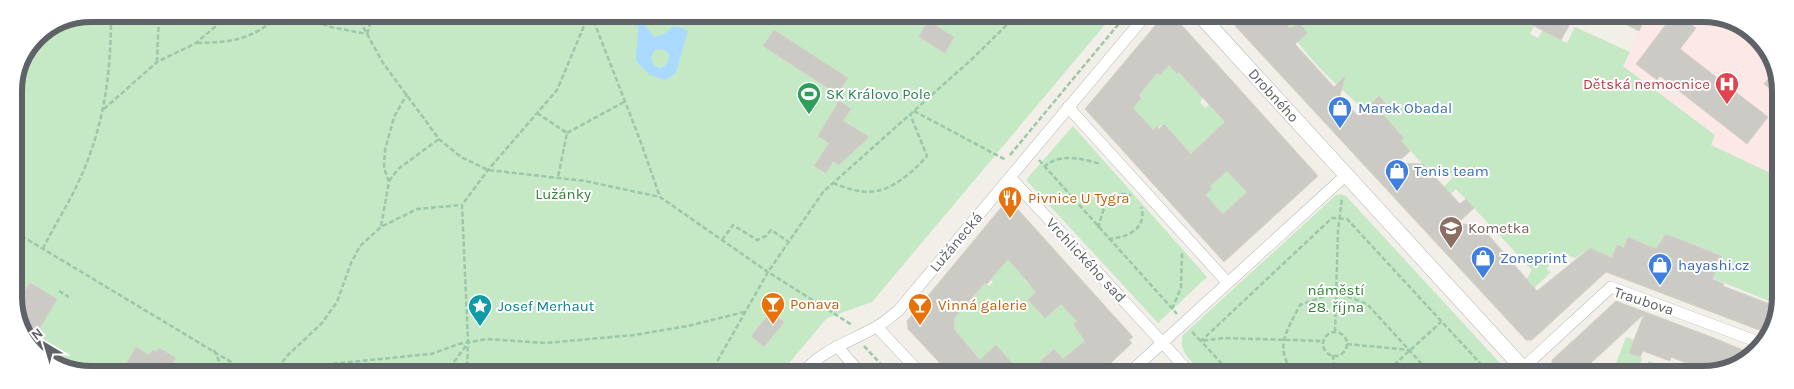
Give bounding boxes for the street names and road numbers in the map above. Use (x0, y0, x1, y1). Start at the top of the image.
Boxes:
street label: Drobného (1244, 65, 1303, 126)
street label: Lužánecká (926, 208, 986, 276)
street label: Vrchlického sad (1042, 214, 1130, 306)
street label: Traubova (1612, 283, 1676, 319)

